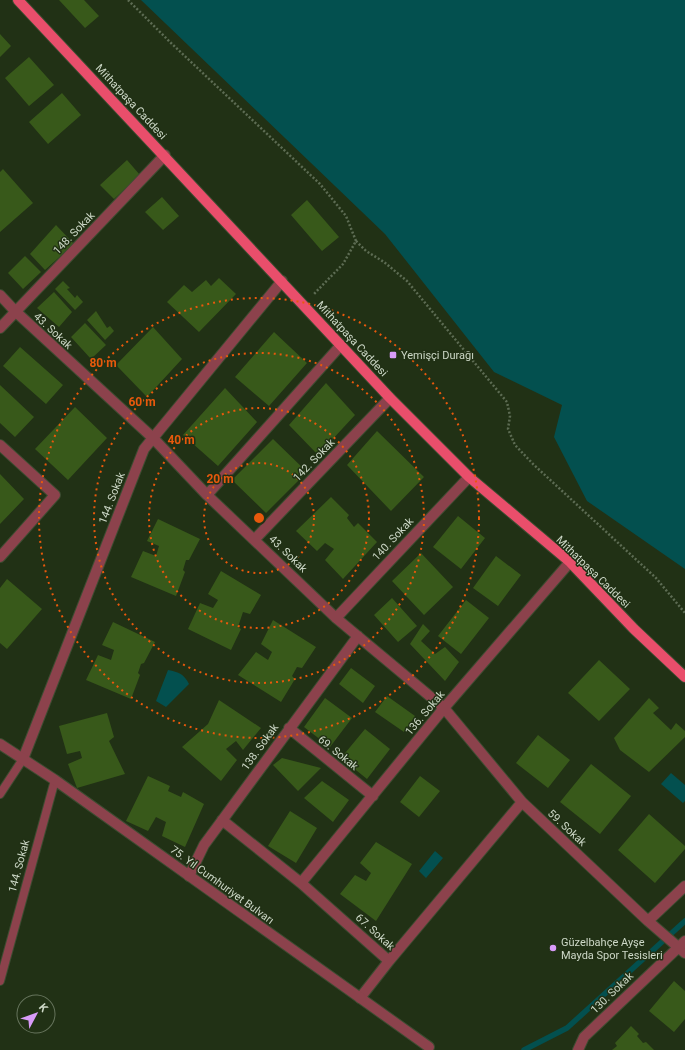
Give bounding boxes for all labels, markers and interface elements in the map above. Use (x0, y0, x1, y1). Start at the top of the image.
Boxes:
street label: Mithatpaşa Caddesi (93, 62, 169, 142)
street label: 148. Sokak (51, 209, 98, 257)
street label: Mithatpaşa Caddesi (314, 299, 390, 379)
street label: 43. Sokak (31, 310, 75, 352)
place label: Yemişçi Durağı (401, 349, 474, 362)
marker: Yemişçi Durağı (388, 350, 398, 360)
text: 80 m (89, 356, 117, 370)
text: 60 m (128, 395, 156, 409)
text: 40 m (167, 433, 195, 447)
street label: 142. Sokak (291, 436, 338, 484)
street label: 144. Sokak (96, 470, 128, 526)
text: 20 m (206, 472, 234, 486)
centre of rings (252, 511, 266, 525)
street label: 140. Sokak (370, 514, 416, 563)
street label: 43. Sokak (266, 533, 310, 576)
street label: Mithatpaşa Caddesi (553, 533, 633, 611)
street label: 136. Sokak (403, 688, 448, 738)
street label: 138. Sokak (239, 721, 281, 773)
street label: 69. Sokak (315, 733, 361, 773)
street label: 59. Sokak (545, 807, 589, 849)
street label: 144. Sokak (6, 838, 32, 894)
street label: 75. Yıl Cumhuriyet Bulvarı (168, 843, 276, 927)
street label: 67. Sokak (353, 911, 397, 953)
place label: Güzelbahçe Ayşe Mayda Spor Tesisleri (561, 936, 663, 962)
marker: Güzelbahçe Ayşe Mayda Spor Tesisleri (548, 943, 558, 953)
street label: 130. Sokak (588, 969, 636, 1016)
north arrow (16, 994, 56, 1034)
text: K (36, 1001, 51, 1015)

